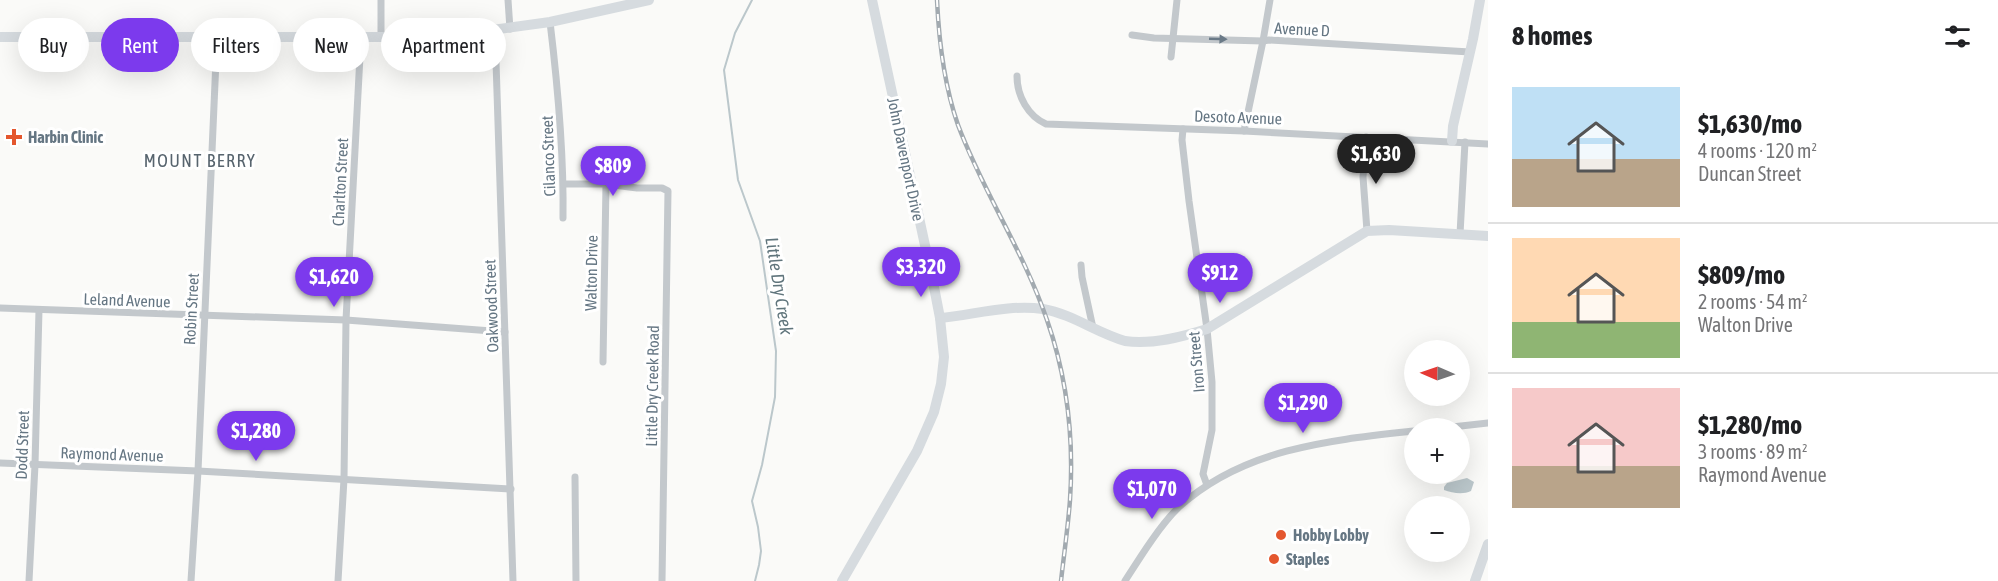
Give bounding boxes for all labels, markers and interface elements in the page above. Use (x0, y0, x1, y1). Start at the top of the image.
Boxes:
chip: Buy (18, 18, 89, 72)
chip: Rent (101, 18, 179, 72)
chip: Filters (191, 18, 281, 72)
chip: New (293, 18, 369, 72)
chip: Apartment (381, 18, 506, 72)
street label: Avenue D (1274, 19, 1330, 39)
icon: filters (1941, 20, 1974, 53)
text: 8 homes (1512, 21, 1592, 51)
one-way arrow (1208, 35, 1227, 44)
street label: John Davenport Drive (883, 96, 928, 223)
street label: Desoto Avenue (1194, 106, 1282, 128)
text: $1,630/mo (1698, 109, 1802, 139)
icon: home (1560, 111, 1632, 183)
street label: Cilanco Street (538, 115, 558, 197)
marker: Harbin Clinic (5, 128, 23, 146)
place label: Harbin Clinic (28, 128, 103, 146)
pin: $1,630 (1327, 134, 1425, 185)
street label: Charlton Street (329, 137, 351, 227)
text: 4 rooms · 120 m² (1698, 139, 1817, 162)
text: $1,630 (1351, 142, 1401, 165)
pin: $809 (577, 146, 649, 197)
district label: MOUNT BERRY (144, 150, 256, 171)
text: $809 (595, 154, 631, 177)
text: Duncan Street (1698, 162, 1802, 185)
street label: Walton Drive (581, 235, 601, 311)
water label: Little Dry Creek (761, 236, 798, 337)
pin: $3,320 (872, 247, 970, 298)
pin: $912 (1184, 253, 1256, 304)
text: $3,320 (896, 255, 946, 278)
pin: $1,620 (285, 257, 383, 308)
street label: Oakwood Street (480, 259, 502, 353)
text: $809/mo (1698, 260, 1785, 290)
text: $912 (1202, 261, 1238, 284)
icon: home (1560, 262, 1632, 334)
text: $1,620 (309, 265, 359, 288)
street label: Robin Street (180, 272, 202, 345)
street label: Leland Avenue (83, 289, 171, 311)
text: 2 rooms · 54 m² (1698, 290, 1808, 313)
text: Walton Drive (1698, 313, 1793, 336)
street label: Little Dry Creek Road (642, 325, 663, 447)
street label: Iron Street (1184, 330, 1208, 393)
north arrow (1404, 340, 1470, 406)
map controls (1404, 340, 1470, 562)
pin: $1,290 (1254, 383, 1352, 434)
text: $1,290 (1278, 391, 1328, 414)
street label: Dodd Street (12, 410, 32, 480)
text: $1,280/mo (1698, 410, 1802, 440)
pin: $1,280 (207, 411, 305, 462)
icon: home (1560, 412, 1632, 484)
button: + (1404, 418, 1470, 484)
text: $1,280 (231, 419, 281, 442)
text: 3 rooms · 89 m² (1698, 440, 1808, 463)
street label: Raymond Avenue (60, 443, 164, 466)
text: Raymond Avenue (1698, 463, 1827, 486)
pin: $1,070 (1103, 469, 1201, 520)
text: $1,070 (1127, 477, 1177, 500)
button: − (1404, 496, 1470, 562)
place label: Hobby Lobby (1293, 526, 1369, 544)
marker: Hobby Lobby (1274, 528, 1288, 542)
place label: Staples (1286, 550, 1330, 568)
marker: Staples (1267, 552, 1281, 566)

